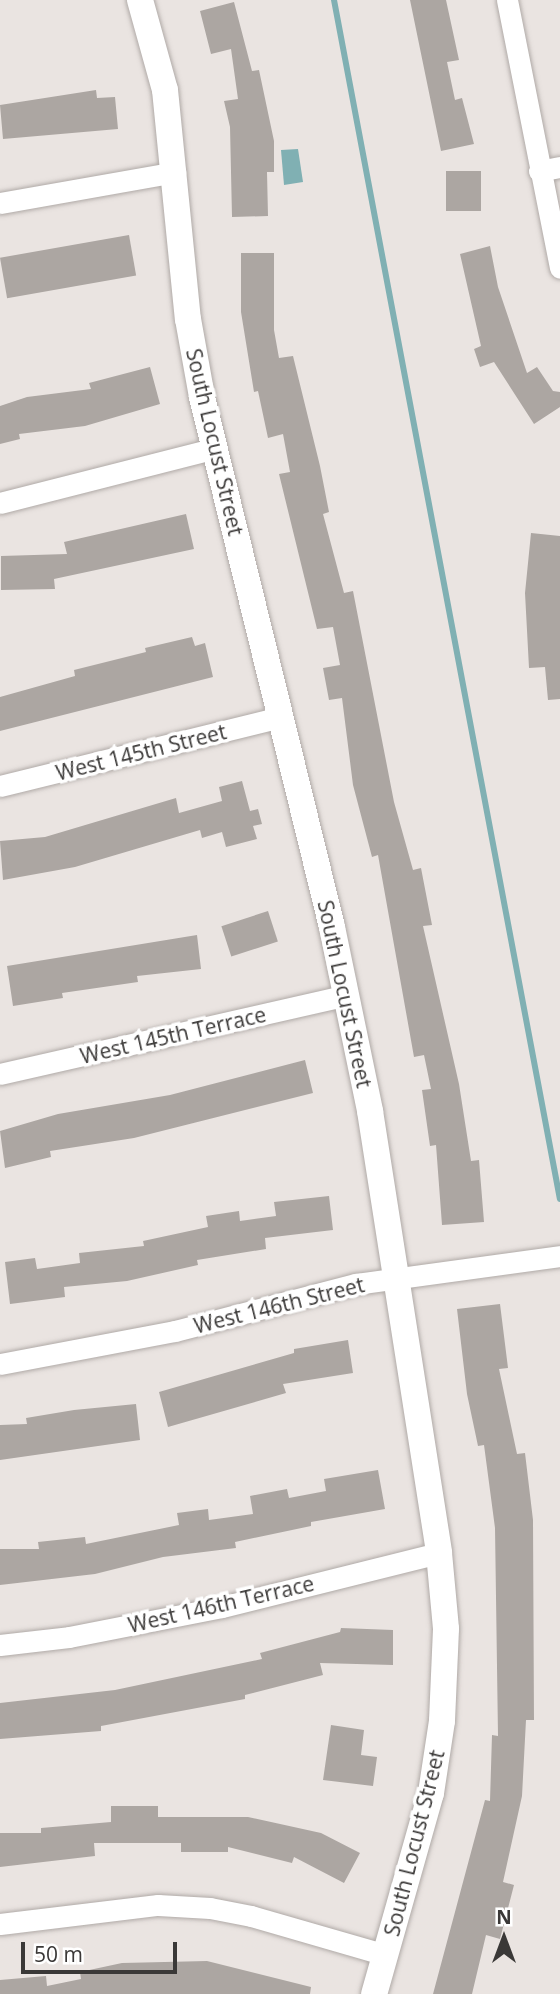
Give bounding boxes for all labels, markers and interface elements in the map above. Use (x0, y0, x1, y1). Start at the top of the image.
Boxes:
street label: South Locust Street (181, 346, 249, 538)
street label: West 145th Street (53, 719, 229, 785)
street label: South Locust Street (313, 898, 377, 1090)
street label: West 145th Terrace (78, 1001, 268, 1069)
street label: West 146th Street (191, 1272, 367, 1338)
street label: West 146th Terrace (126, 1570, 316, 1638)
street label: South Locust Street (379, 1747, 449, 1939)
north arrow (469, 1903, 539, 1973)
text: N (496, 1904, 512, 1930)
scale bar (24, 1927, 180, 1971)
text: 50 m (34, 1940, 83, 1968)

